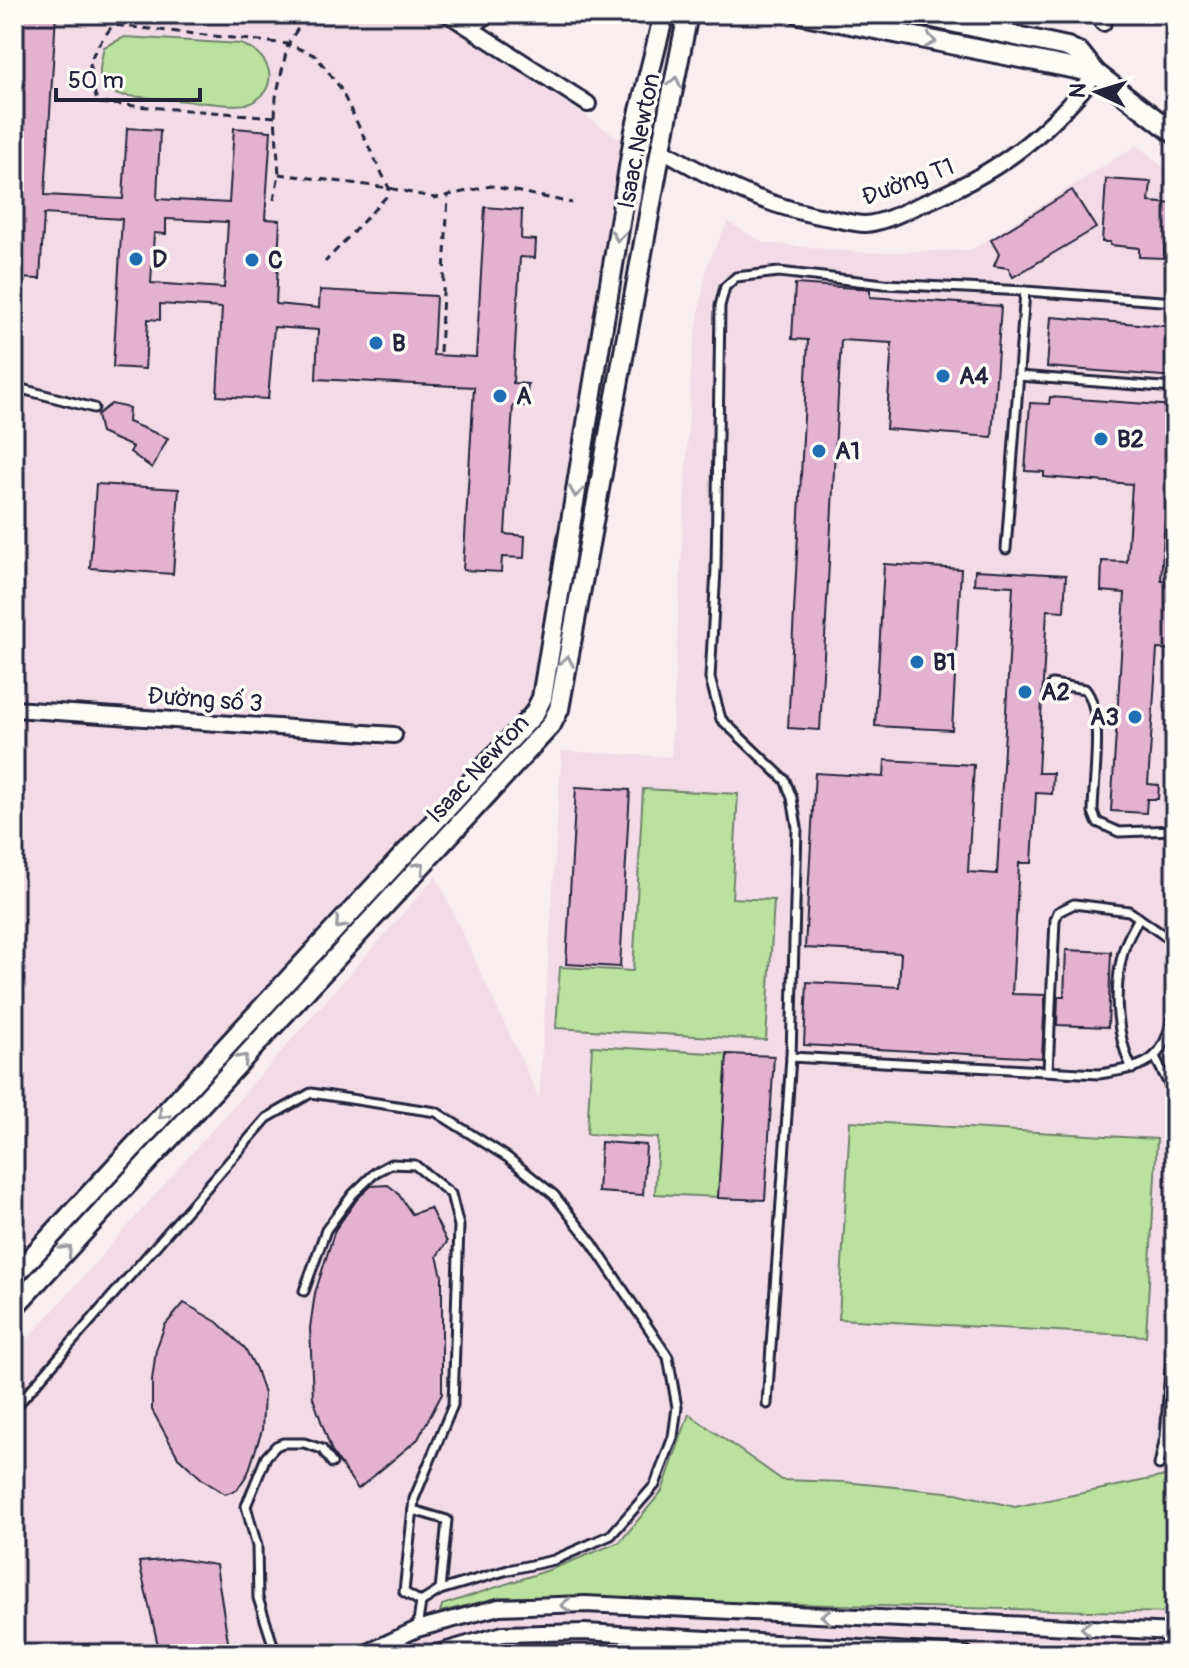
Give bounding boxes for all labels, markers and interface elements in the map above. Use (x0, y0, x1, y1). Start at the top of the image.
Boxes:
one-way arrow (925, 31, 938, 48)
scale bar (56, 52, 200, 102)
north arrow (1057, 52, 1137, 132)
text: 50 m (68, 66, 124, 95)
street label: Isaac Newton (612, 71, 666, 211)
one-way arrow (665, 75, 682, 88)
text: N (1064, 82, 1093, 99)
street label: Đường T1 (858, 152, 958, 212)
one-way arrow (610, 229, 627, 242)
place label: D (152, 245, 167, 274)
place label: C (268, 246, 283, 275)
marker: D (127, 250, 145, 268)
marker: C (243, 251, 261, 269)
place label: B (392, 329, 406, 358)
marker: B (367, 334, 385, 352)
place label: A4 (959, 362, 989, 391)
marker: A4 (934, 367, 952, 385)
place label: A (516, 382, 532, 411)
marker: A (491, 387, 509, 405)
place label: B2 (1117, 425, 1144, 454)
marker: B2 (1092, 430, 1110, 448)
place label: A1 (835, 437, 860, 466)
marker: A1 (810, 442, 828, 460)
one-way arrow (568, 485, 585, 499)
place label: B1 (933, 648, 956, 677)
marker: B1 (908, 653, 926, 671)
one-way arrow (558, 655, 575, 668)
place label: A2 (1041, 678, 1070, 707)
street label: Đường số 3 (146, 682, 264, 718)
marker: A2 (1016, 683, 1034, 701)
place label: A3 (1090, 703, 1119, 732)
marker: A3 (1126, 708, 1144, 726)
street label: Isaac Newton (421, 709, 535, 829)
one-way arrow (410, 862, 424, 877)
one-way arrow (335, 914, 349, 929)
one-way arrow (234, 1053, 248, 1068)
one-way arrow (159, 1105, 173, 1120)
one-way arrow (57, 1244, 71, 1259)
one-way arrow (559, 1596, 572, 1614)
one-way arrow (819, 1607, 832, 1624)
one-way arrow (1079, 1620, 1092, 1637)

